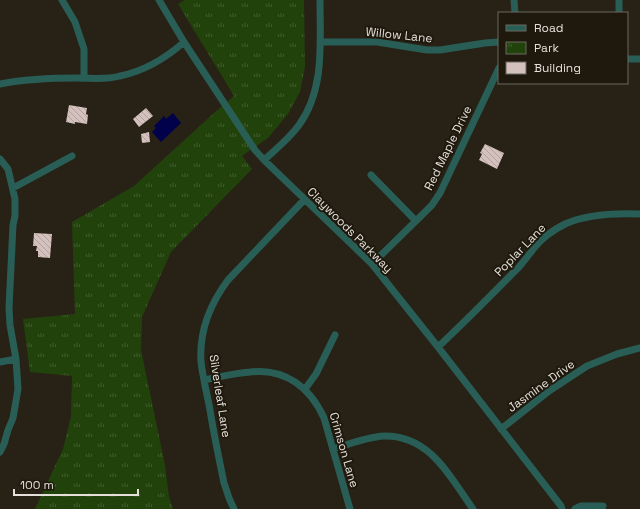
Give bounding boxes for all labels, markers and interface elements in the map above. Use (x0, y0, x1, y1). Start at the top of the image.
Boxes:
legend (498, 12, 628, 84)
text: Road (534, 20, 563, 36)
street label: Willow Lane (365, 24, 433, 46)
text: Park (534, 40, 559, 56)
text: Building (534, 60, 581, 76)
street label: Red Maple Drive (421, 103, 475, 193)
street label: Claywoods Parkway (304, 184, 396, 276)
street label: Poplar Lane (491, 220, 549, 280)
street label: Silverleaf Lane (206, 353, 234, 439)
street label: Jasmine Drive (504, 356, 578, 416)
street label: Crimson Lane (326, 411, 362, 489)
scale bar (14, 471, 138, 497)
text: 100 m (20, 477, 54, 493)

